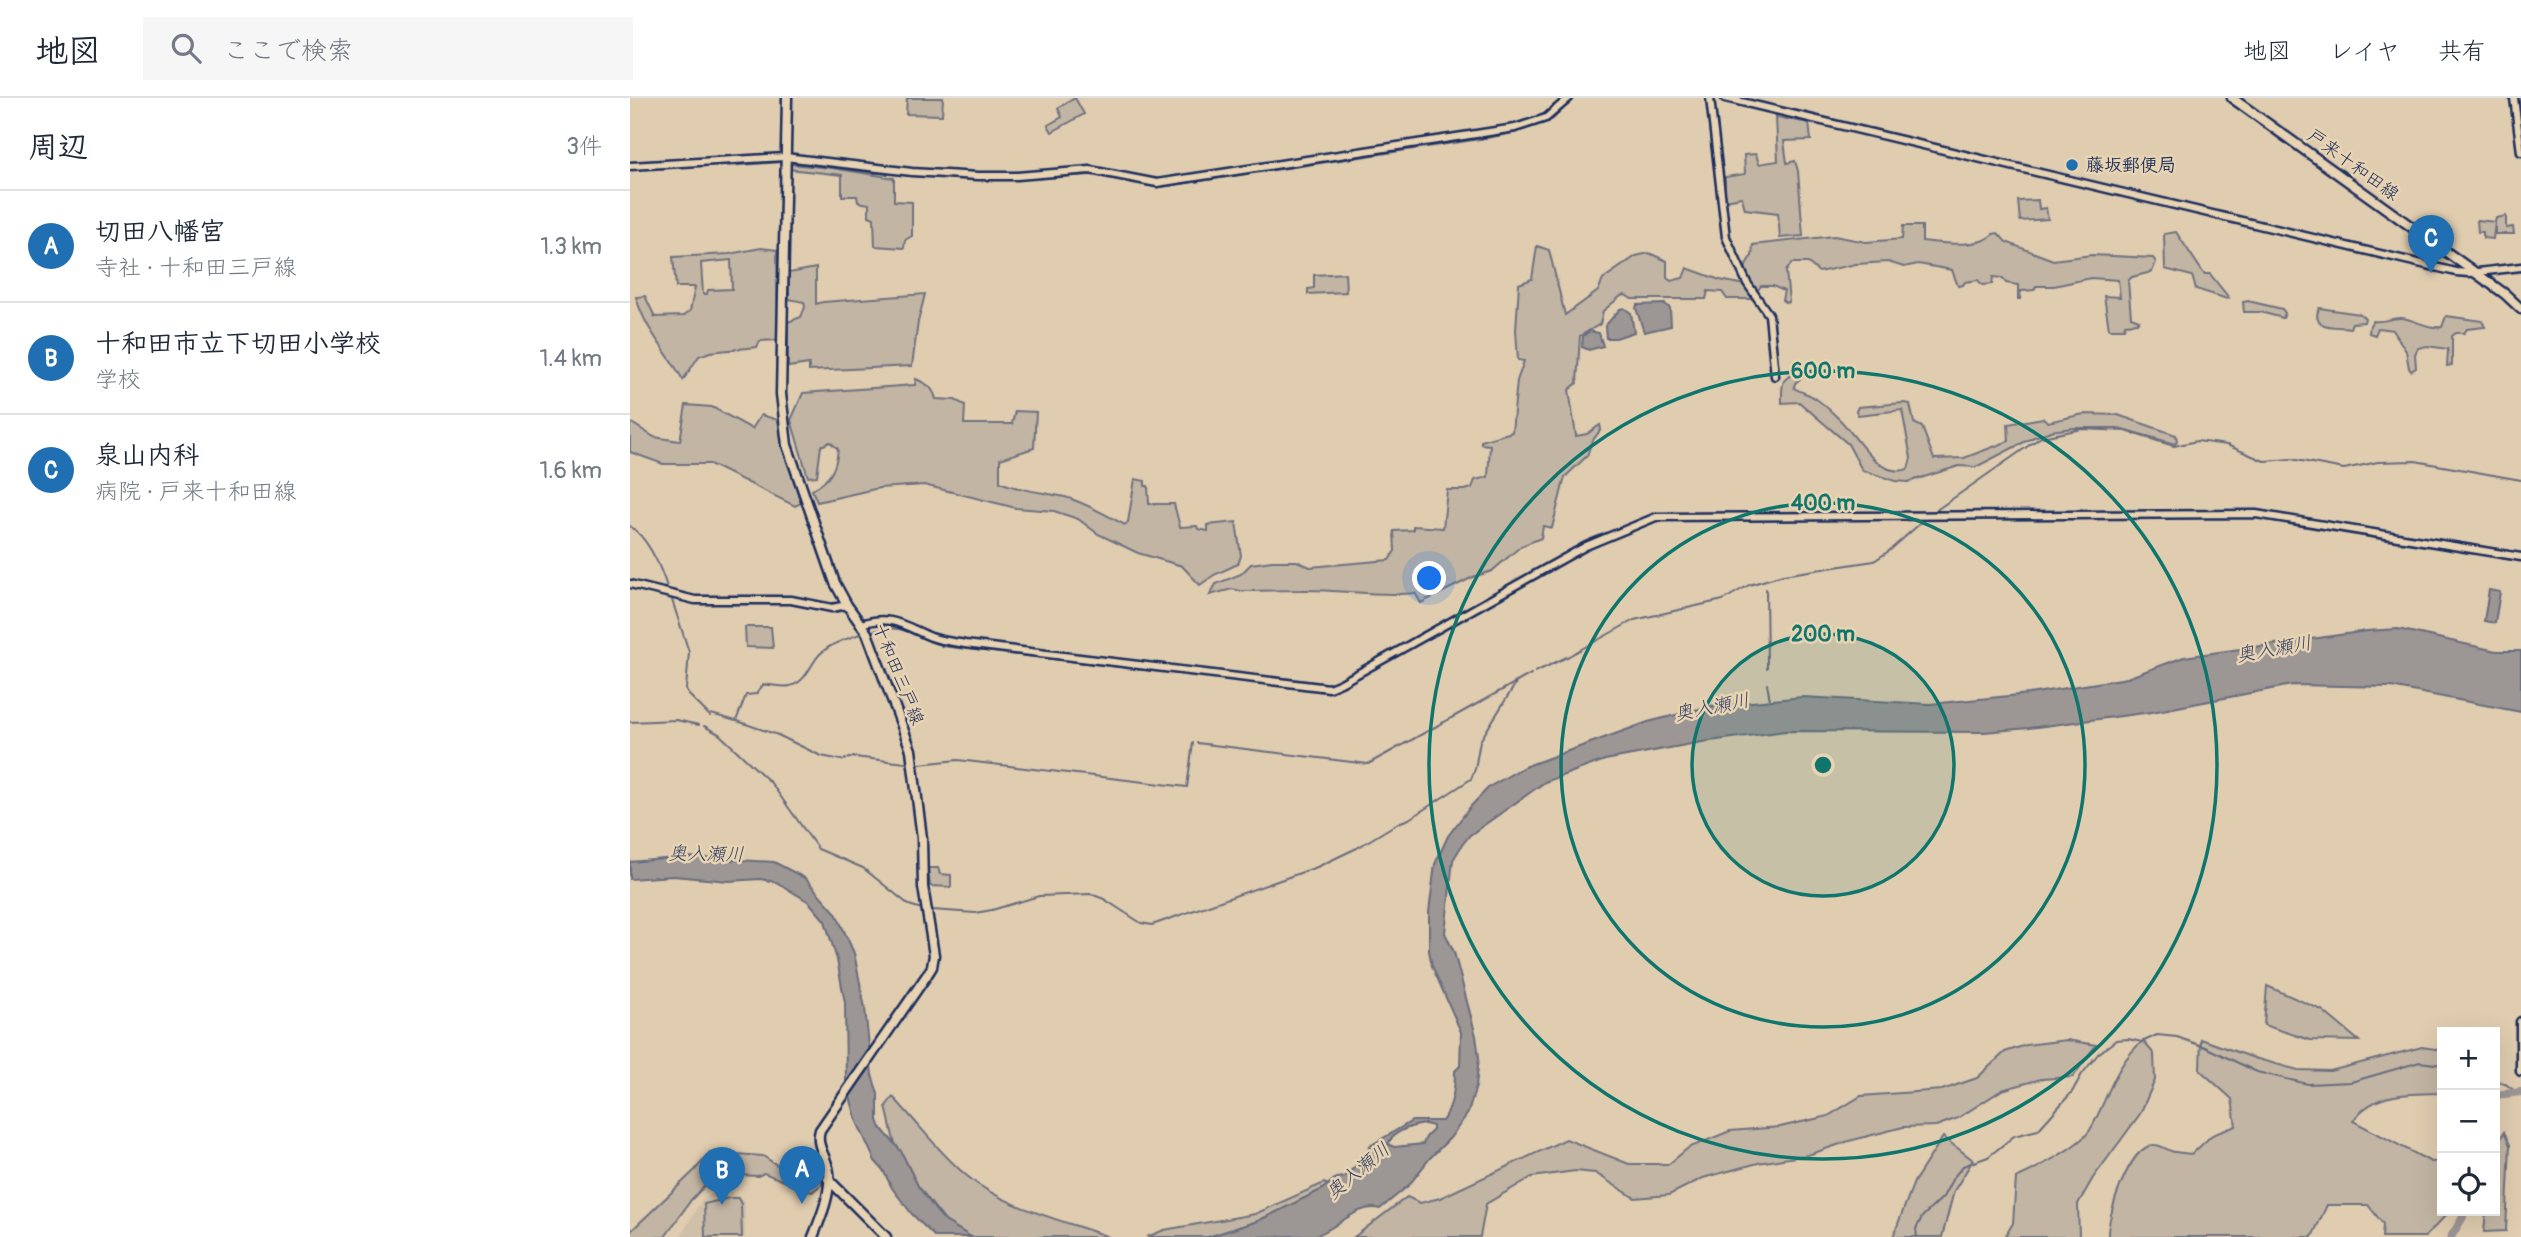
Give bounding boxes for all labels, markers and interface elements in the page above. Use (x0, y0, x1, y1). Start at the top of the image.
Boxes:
search box (143, 17, 633, 80)
icon: search (167, 29, 205, 67)
text: 地図 (35, 31, 101, 72)
text: ここで検索 (223, 35, 353, 67)
text: 地図 (2243, 37, 2291, 66)
text: レイヤ (2329, 37, 2400, 66)
text: 共有 (2438, 37, 2486, 66)
street label: 戸来十和田線 (2303, 124, 2403, 206)
text: 周辺 (28, 129, 88, 166)
text: 3件 (566, 132, 602, 161)
place label: 藤坂郵便局 (2086, 154, 2176, 177)
marker: 藤坂郵便局 (2064, 157, 2080, 173)
pin: C (2408, 215, 2454, 273)
text: 切田八幡宮 (95, 216, 225, 248)
text: A (44, 232, 58, 261)
text: 1.3 km (540, 232, 602, 261)
text: 寺社 · 十和田三戸線 (95, 253, 296, 282)
text: 十和田市立下切田小学校 (95, 328, 381, 360)
text: B (44, 344, 58, 373)
text: 1.4 km (540, 344, 602, 373)
text: 600 m (1791, 358, 1855, 385)
text: 学校 (95, 365, 141, 394)
text: 泉山内科 (95, 440, 199, 472)
text: C (44, 456, 58, 485)
text: 1.6 km (540, 456, 602, 485)
text: 病院 · 戸来十和田線 (95, 477, 296, 506)
text: 400 m (1791, 490, 1855, 517)
your location (1412, 561, 1446, 595)
street label: 十和田三戸線 (867, 620, 929, 728)
text: 200 m (1791, 621, 1855, 648)
water label: 奥入瀬川 (2234, 631, 2314, 667)
water label: 奥入瀬川 (1672, 688, 1752, 726)
centre of rings (1811, 753, 1835, 777)
water label: 奥入瀬川 (668, 841, 744, 867)
map controls (2437, 1027, 2500, 1216)
button: + (2437, 1027, 2500, 1090)
button: − (2437, 1090, 2500, 1153)
water label: 奥入瀬川 (1321, 1137, 1395, 1205)
pin: A (779, 1146, 825, 1204)
pin: B (699, 1147, 745, 1205)
button: locate (2437, 1153, 2500, 1216)

